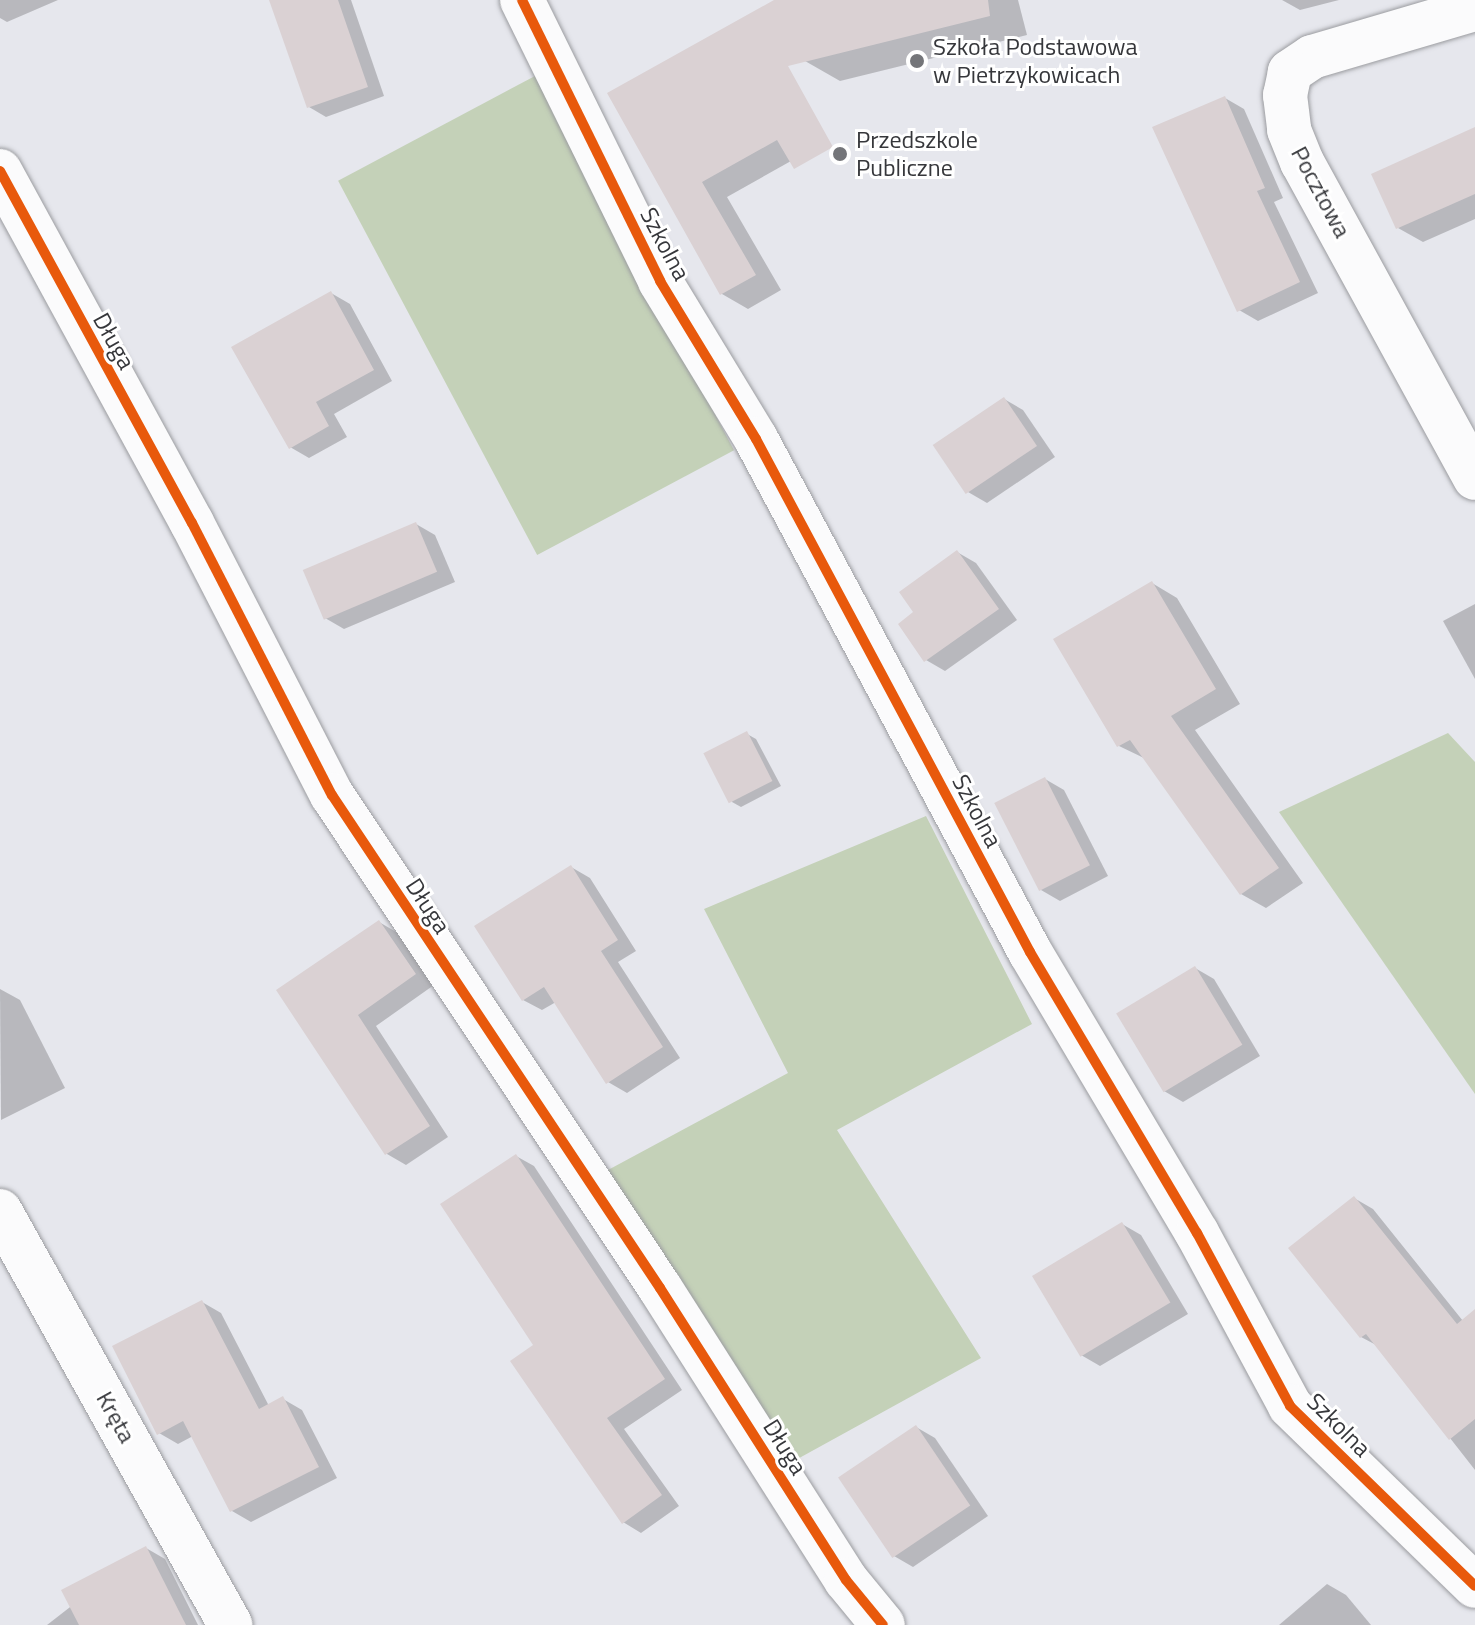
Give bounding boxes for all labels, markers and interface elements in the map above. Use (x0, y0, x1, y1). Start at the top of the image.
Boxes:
place label: Szkoła Podstawowa w Pietrzykowicach (933, 33, 1137, 89)
marker: Szkoła Podstawowa w Pietrzykowicach (908, 52, 926, 70)
place label: Przedszkole Publiczne (856, 126, 978, 182)
street label: Pocztowa (1285, 141, 1357, 243)
marker: Przedszkole Publiczne (831, 145, 849, 163)
street label: Szkolna (634, 203, 696, 285)
street label: Długa (87, 308, 141, 374)
street label: Szkolna (946, 770, 1008, 852)
street label: Długa (400, 873, 456, 939)
street label: Kręta (90, 1386, 142, 1448)
street label: Szkolna (1301, 1387, 1377, 1463)
street label: Długa (757, 1414, 813, 1480)

